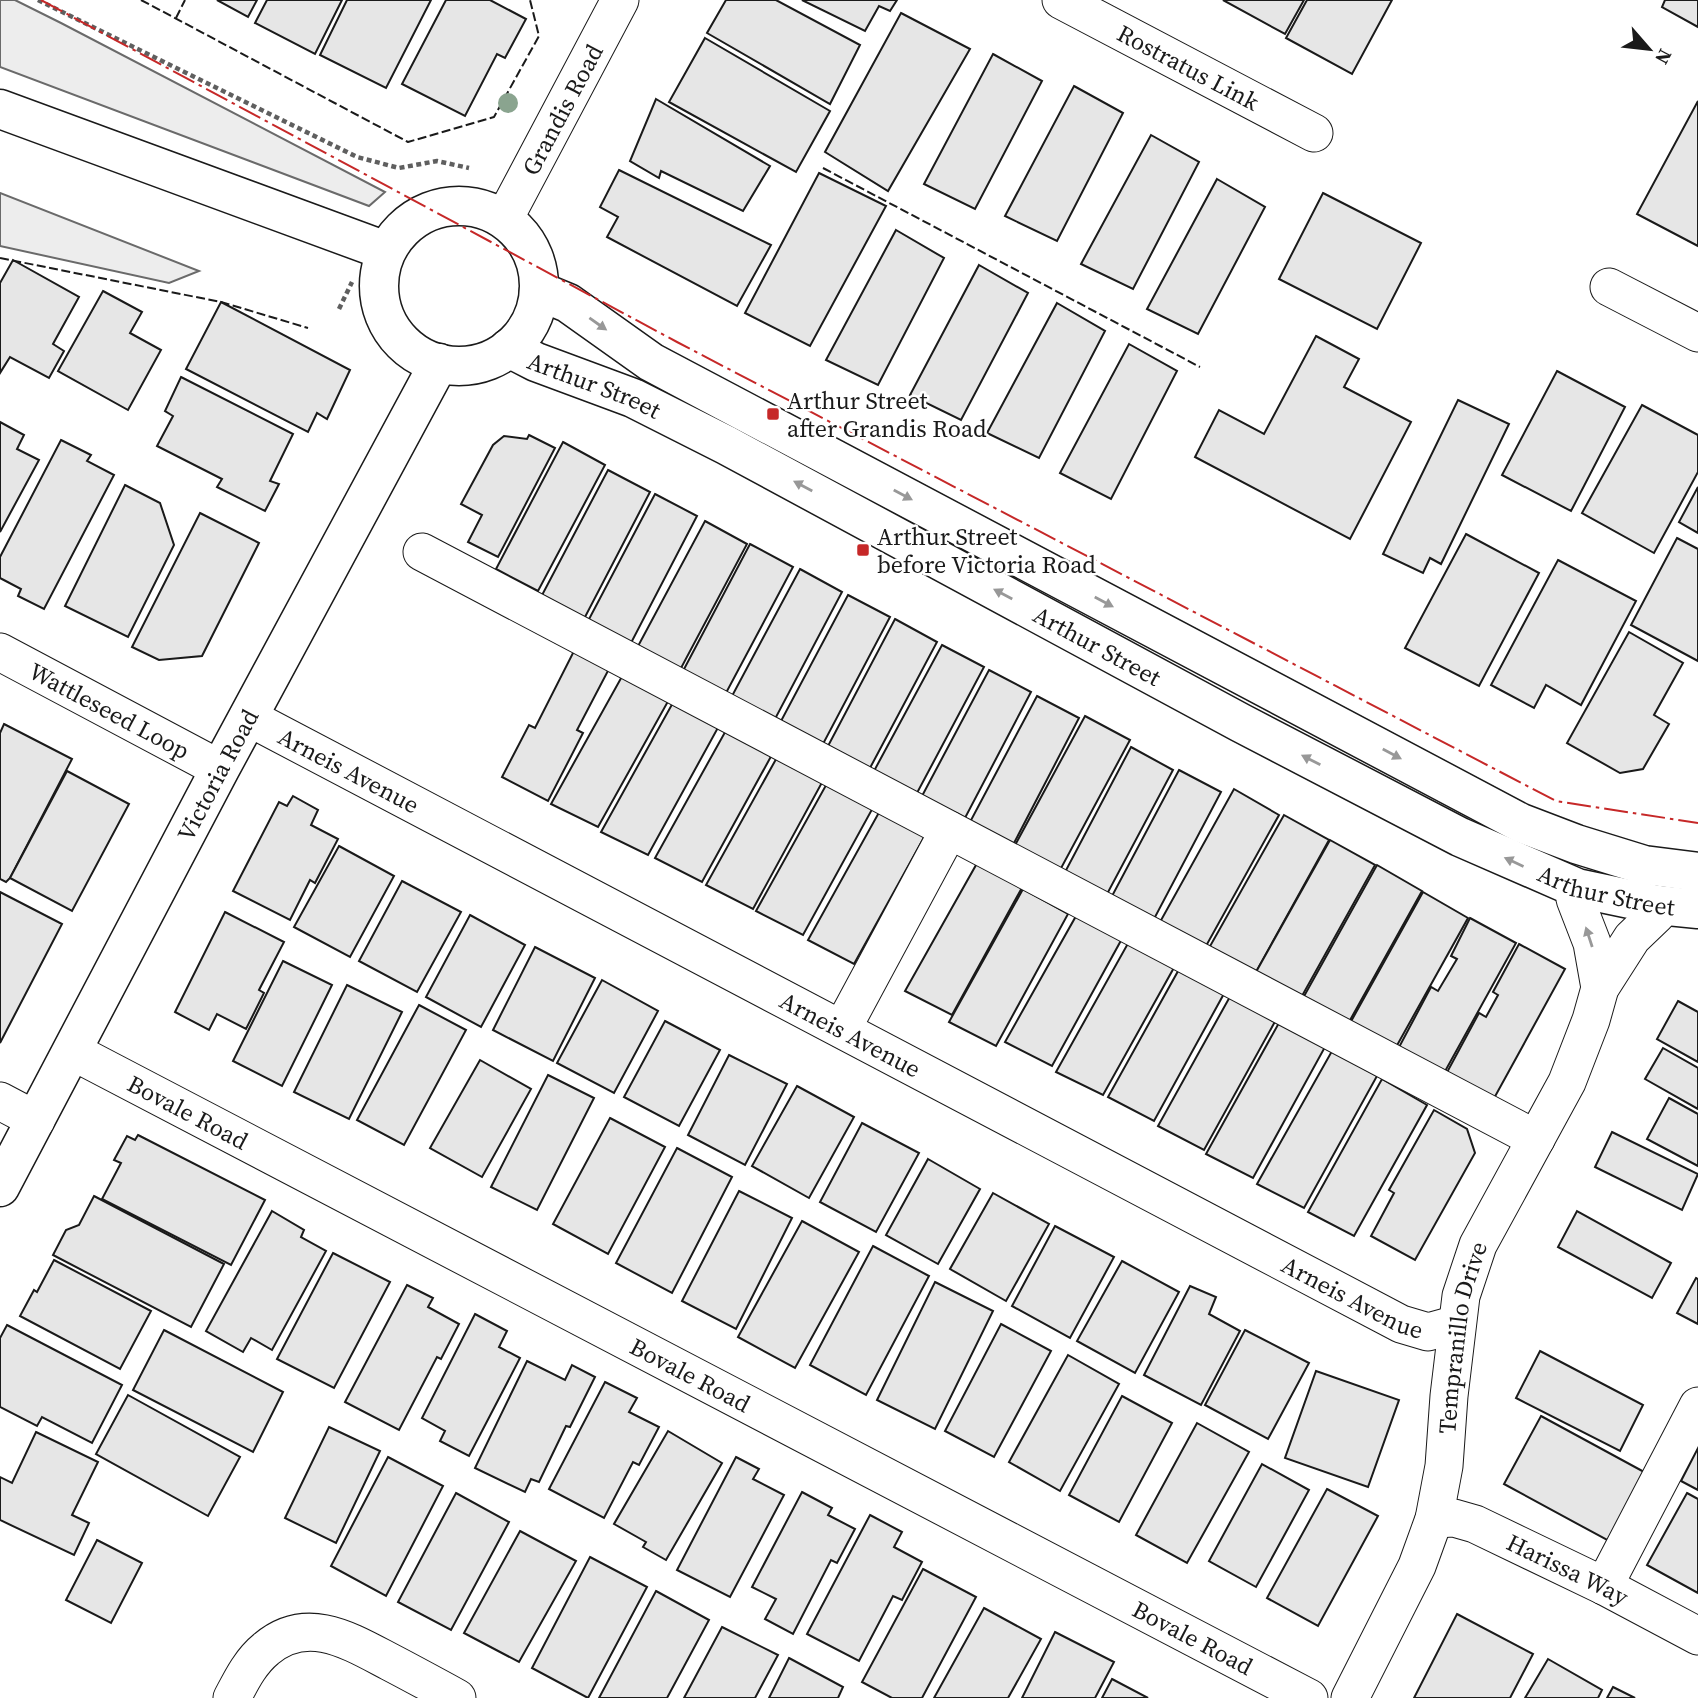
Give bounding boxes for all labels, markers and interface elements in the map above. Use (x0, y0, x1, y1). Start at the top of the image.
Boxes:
north arrow (1614, 14, 1684, 84)
street label: Rostratus Link (1112, 16, 1266, 118)
street label: Grandis Road (514, 38, 611, 181)
text: N (1649, 45, 1679, 69)
one-way arrow (589, 317, 607, 331)
street label: Arthur Street (523, 344, 667, 426)
place label: Arthur Street after Grandis Road (787, 384, 987, 445)
marker: Arthur Street after Grandis Road (765, 406, 781, 422)
one-way arrow (793, 480, 813, 492)
one-way arrow (893, 489, 913, 501)
place label: Arthur Street before Victoria Road (877, 520, 1096, 581)
marker: Arthur Street before Victoria Road (855, 542, 871, 558)
one-way arrow (993, 588, 1013, 600)
one-way arrow (1094, 596, 1114, 607)
street label: Arthur Street (1028, 598, 1167, 693)
street label: Wattleseed Loop (23, 654, 196, 766)
street label: Victoria Road (169, 703, 266, 846)
street label: Arneis Avenue (273, 719, 425, 821)
one-way arrow (1382, 748, 1401, 760)
one-way arrow (1301, 754, 1321, 766)
one-way arrow (1504, 856, 1525, 867)
street label: Arthur Street (1533, 856, 1676, 923)
one-way arrow (1583, 927, 1594, 948)
street label: Arneis Avenue (774, 984, 927, 1085)
street label: Bovale Road (122, 1067, 254, 1157)
street label: Tempranillo Drive (1430, 1237, 1495, 1435)
street label: Arneis Avenue (1276, 1248, 1427, 1346)
street label: Bovale Road (625, 1329, 757, 1420)
street label: Harissa Way (1502, 1525, 1635, 1613)
street label: Bovale Road (1127, 1592, 1259, 1683)

